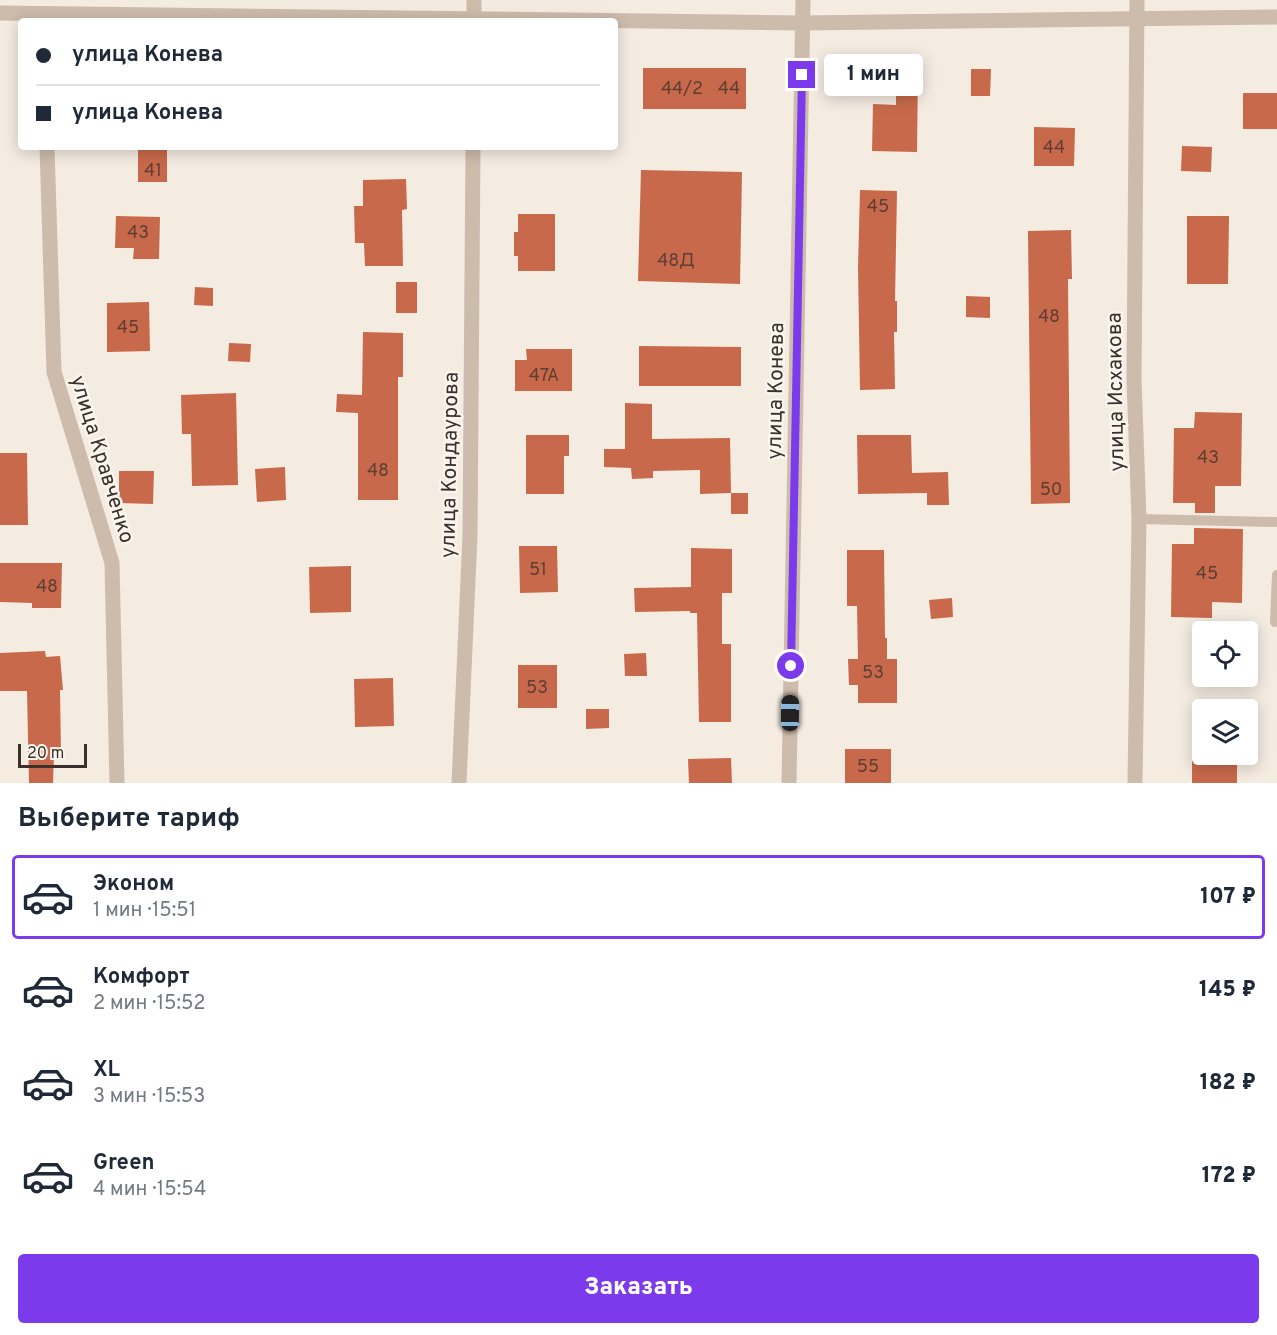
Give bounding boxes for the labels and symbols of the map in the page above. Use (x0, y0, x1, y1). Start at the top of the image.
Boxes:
callout: 1 мин (823, 54, 922, 96)
route end (788, 61, 815, 88)
house number: 44/2 (661, 78, 703, 101)
house number: 44 (718, 78, 740, 101)
house number: 44 (1043, 137, 1065, 160)
house number: 41 (144, 160, 162, 183)
house number: 45 (867, 196, 889, 219)
house number: 43 (127, 222, 149, 245)
house number: 48Д (657, 250, 695, 273)
house number: 48 (1038, 306, 1060, 329)
street label: улица Исхакова (1102, 312, 1131, 472)
house number: 45 (117, 317, 139, 340)
street label: улица Конева (762, 322, 791, 460)
house number: 47А (529, 365, 559, 388)
street label: улица Кравченко (63, 372, 140, 547)
street label: улица Кондаурова (435, 372, 466, 558)
house number: 43 (1197, 447, 1219, 470)
house number: 48 (367, 460, 389, 483)
house number: 50 (1040, 479, 1062, 502)
house number: 51 (529, 559, 547, 582)
house number: 45 (1196, 563, 1218, 586)
house number: 48 (36, 576, 58, 599)
route start (777, 652, 804, 679)
house number: 53 (862, 662, 884, 685)
house number: 53 (526, 677, 548, 700)
car (781, 695, 799, 731)
scale bar (18, 741, 87, 768)
house number: 55 (857, 756, 879, 779)

